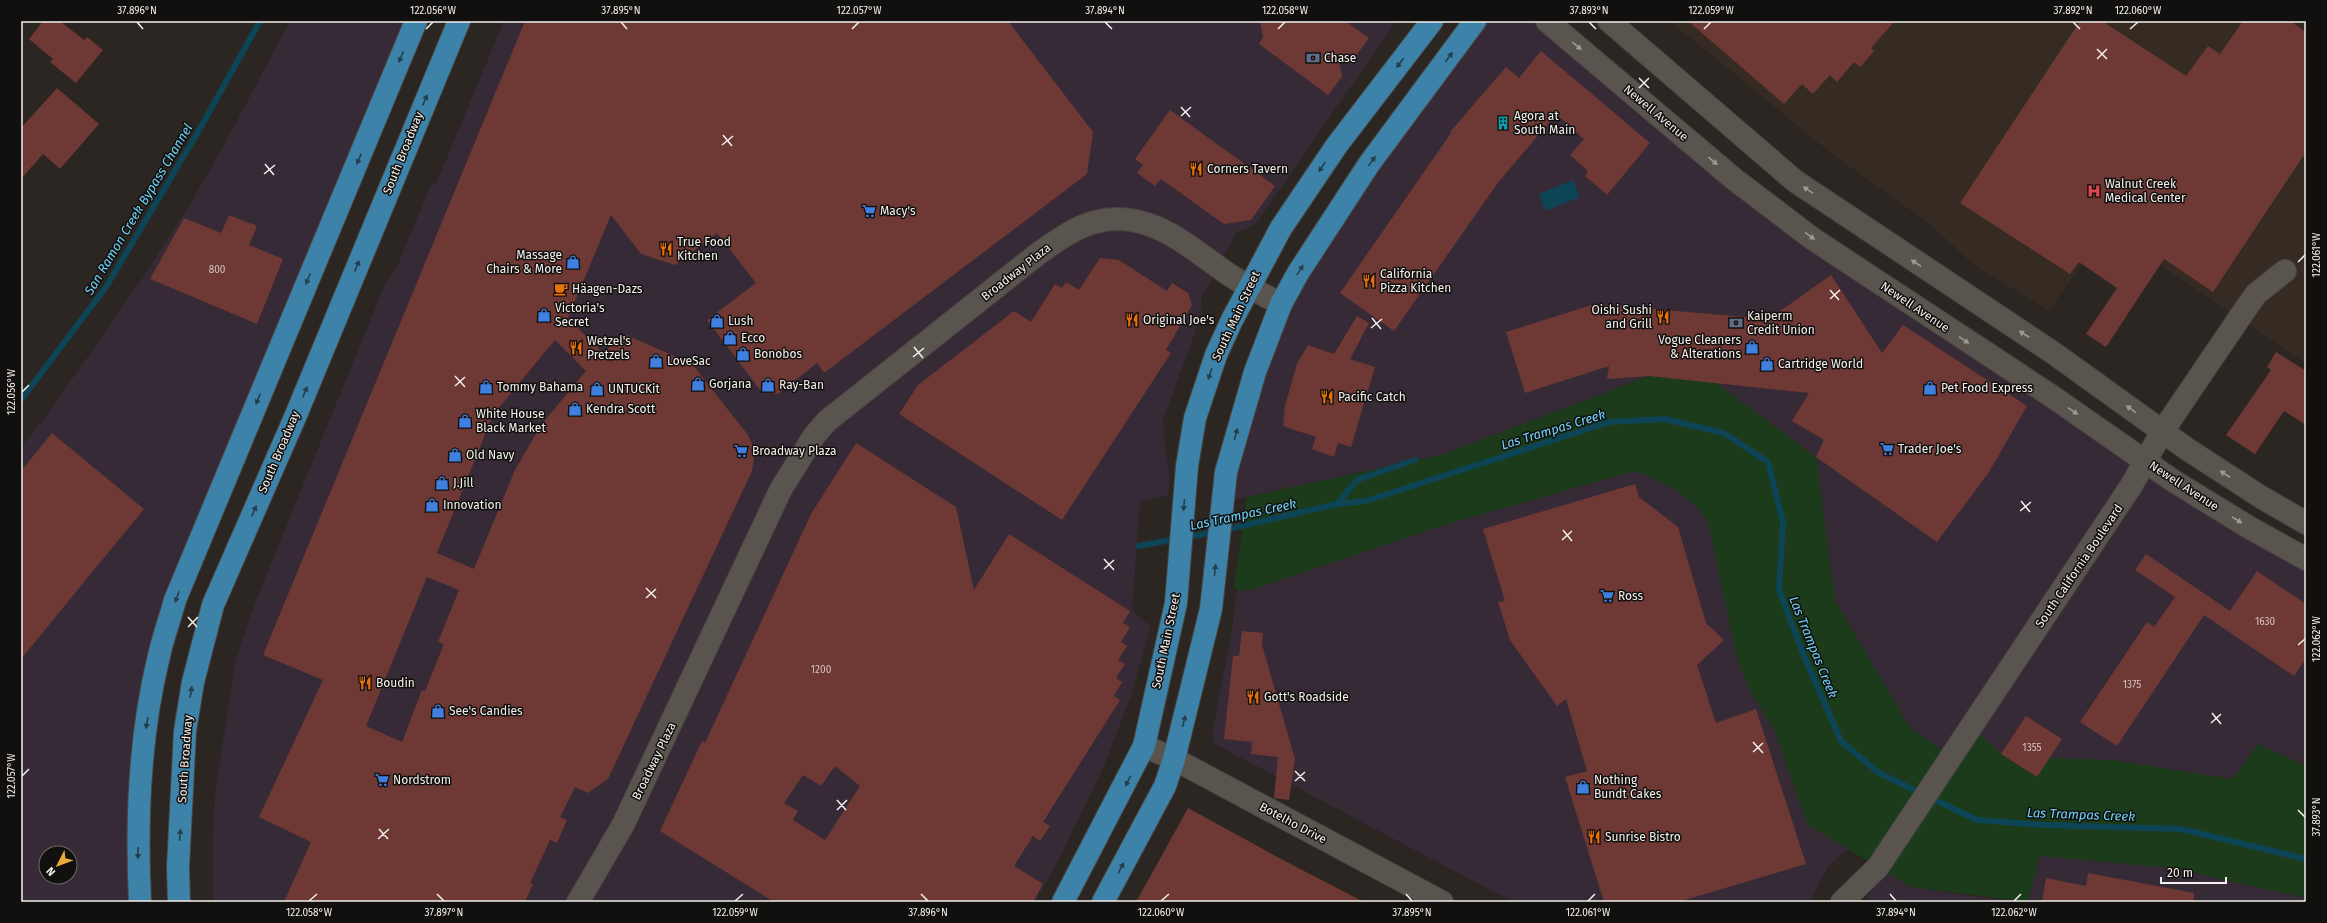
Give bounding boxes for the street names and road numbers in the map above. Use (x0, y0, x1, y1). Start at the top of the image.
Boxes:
street label: Newell Avenue (1621, 82, 1691, 144)
street label: South Broadway (380, 110, 426, 196)
street label: Broadway Plaza (978, 240, 1054, 304)
street label: South Main Street (1209, 268, 1263, 363)
street label: Newell Avenue (1878, 279, 1952, 335)
street label: South Broadway (255, 409, 303, 495)
street label: Newell Avenue (2147, 458, 2221, 514)
street label: South California Boulevard (2032, 502, 2126, 630)
street label: South Main Street (1149, 591, 1183, 690)
street label: South Broadway (175, 715, 195, 803)
street label: Broadway Plaza (629, 720, 679, 802)
street label: Botelho Drive (1257, 799, 1329, 847)

